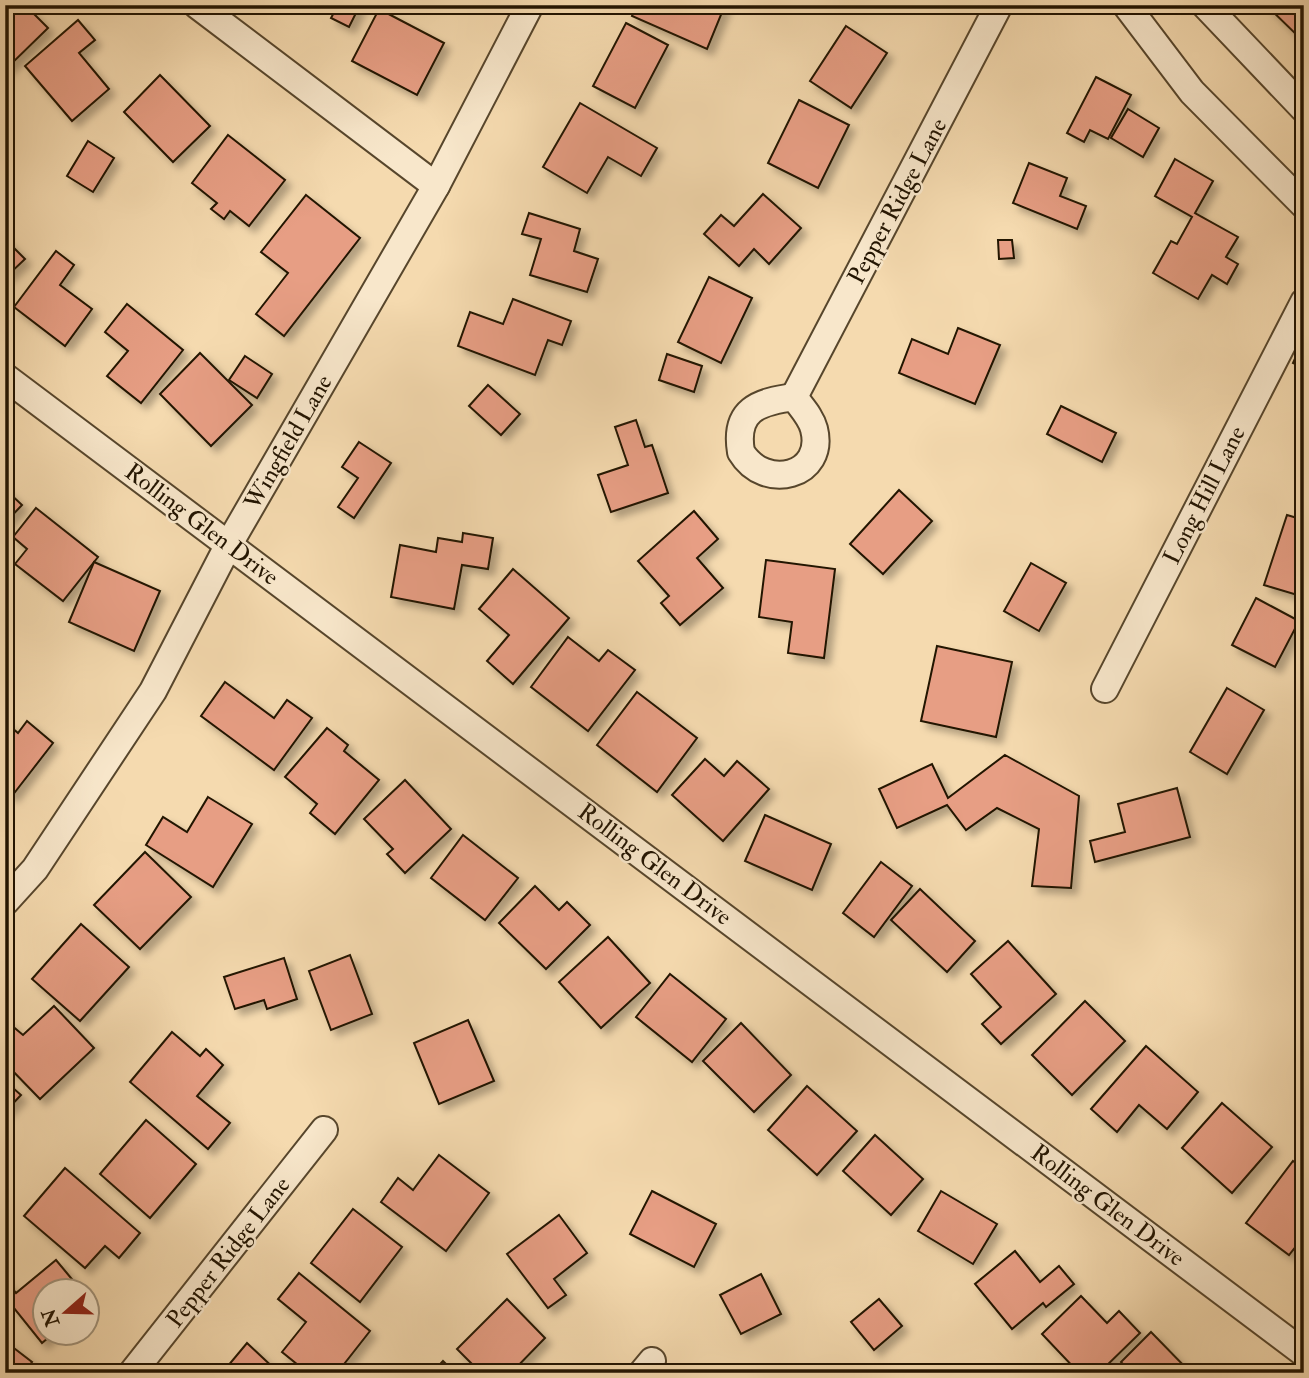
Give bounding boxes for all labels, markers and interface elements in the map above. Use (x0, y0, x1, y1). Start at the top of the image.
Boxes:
street label: Pepper Ridge Lane (841, 113, 954, 290)
street label: Wingfield Lane (237, 369, 340, 516)
street label: Long Hill Lane (1156, 421, 1253, 570)
street label: Rolling Glen Drive (119, 456, 285, 592)
street label: Rolling Glen Drive (572, 796, 738, 932)
street label: Rolling Glen Drive (1025, 1137, 1191, 1273)
street label: Pepper Ridge Lane (160, 1170, 297, 1334)
north arrow (32, 1276, 102, 1346)
text: N (36, 1304, 65, 1331)

